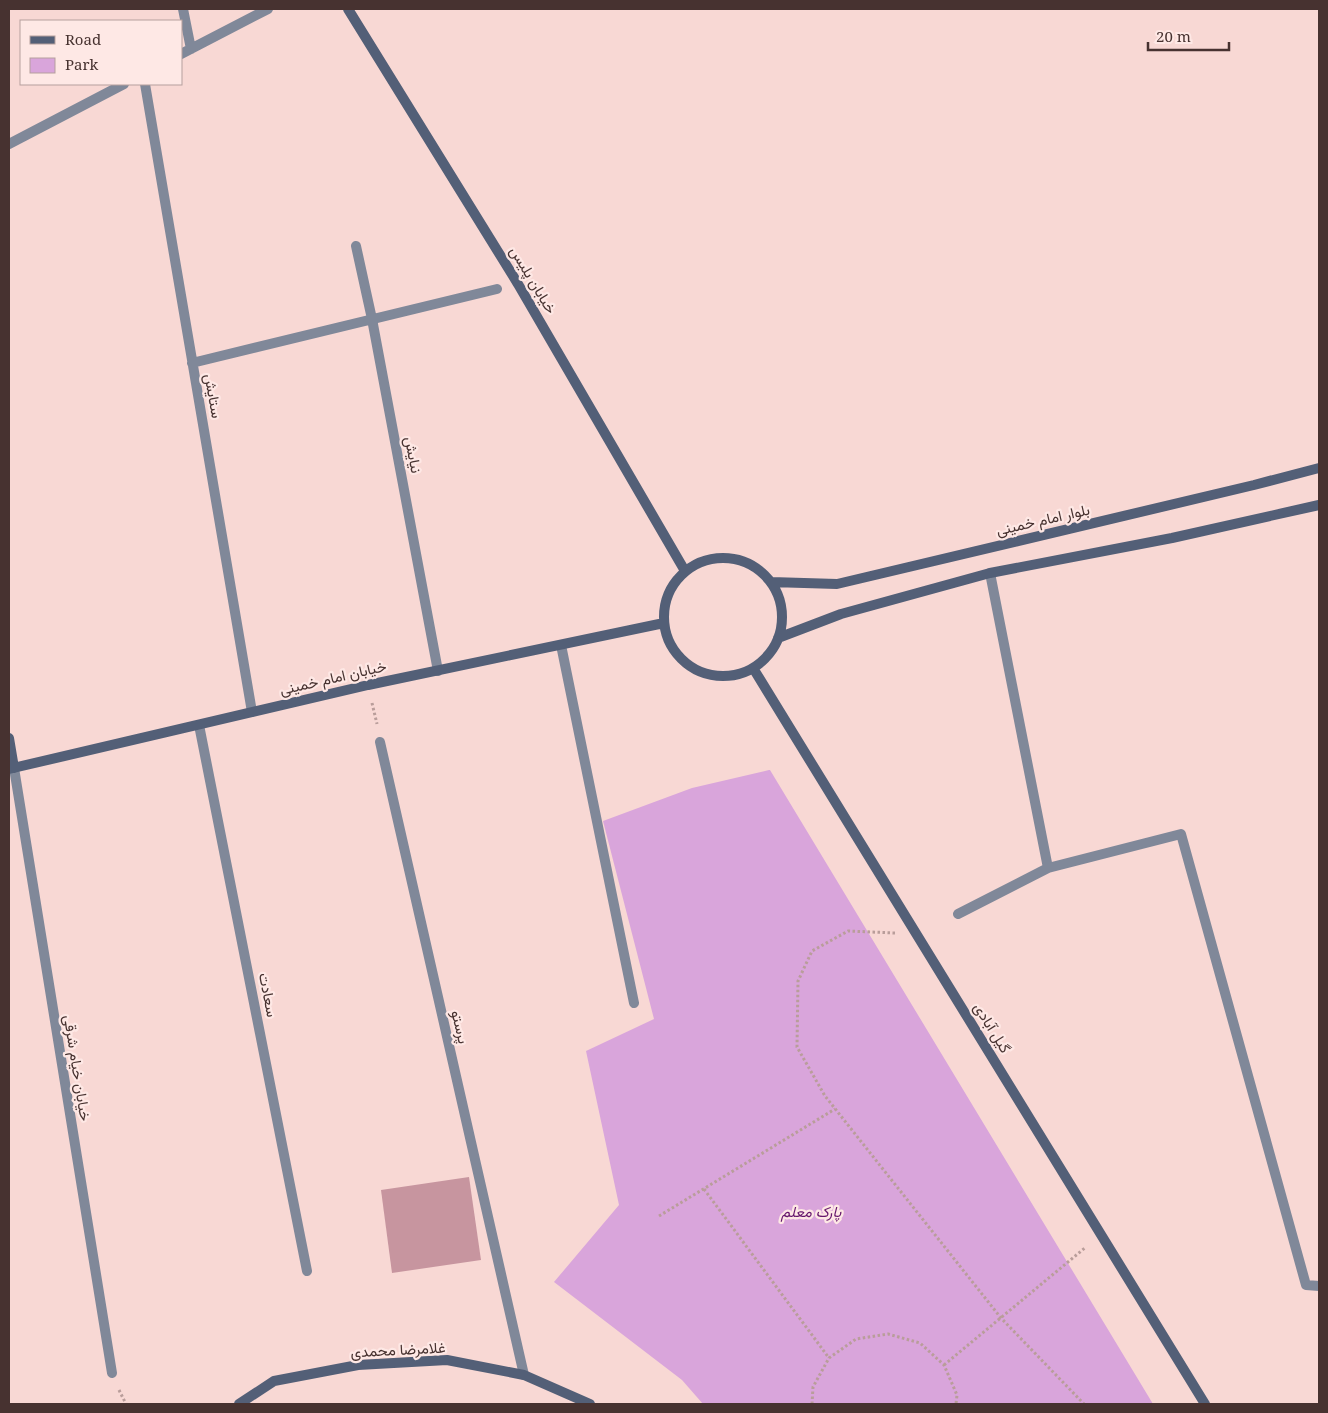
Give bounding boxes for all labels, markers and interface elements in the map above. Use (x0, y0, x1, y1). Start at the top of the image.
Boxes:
legend (20, 20, 182, 85)
scale bar (1148, 20, 1229, 52)
text: 20 m (1156, 26, 1191, 46)
text: Road (65, 29, 101, 49)
text: Park (65, 54, 99, 74)
street label: خیابان پلیس (505, 242, 562, 317)
street label: ستایش (199, 372, 228, 420)
street label: نیایش (400, 435, 427, 475)
street label: بلوار امام خمینی (994, 499, 1092, 540)
street label: خیابان امام خمینی (277, 655, 388, 700)
street label: سعادت (255, 971, 283, 1019)
street label: گیل آبادی (969, 998, 1016, 1057)
street label: پرستو (446, 1008, 475, 1046)
street label: خیابان خیام شرقی (59, 1013, 96, 1123)
park label: پارک معلم (780, 1201, 841, 1222)
street label: غلامرضا محمدی (350, 1337, 446, 1362)

